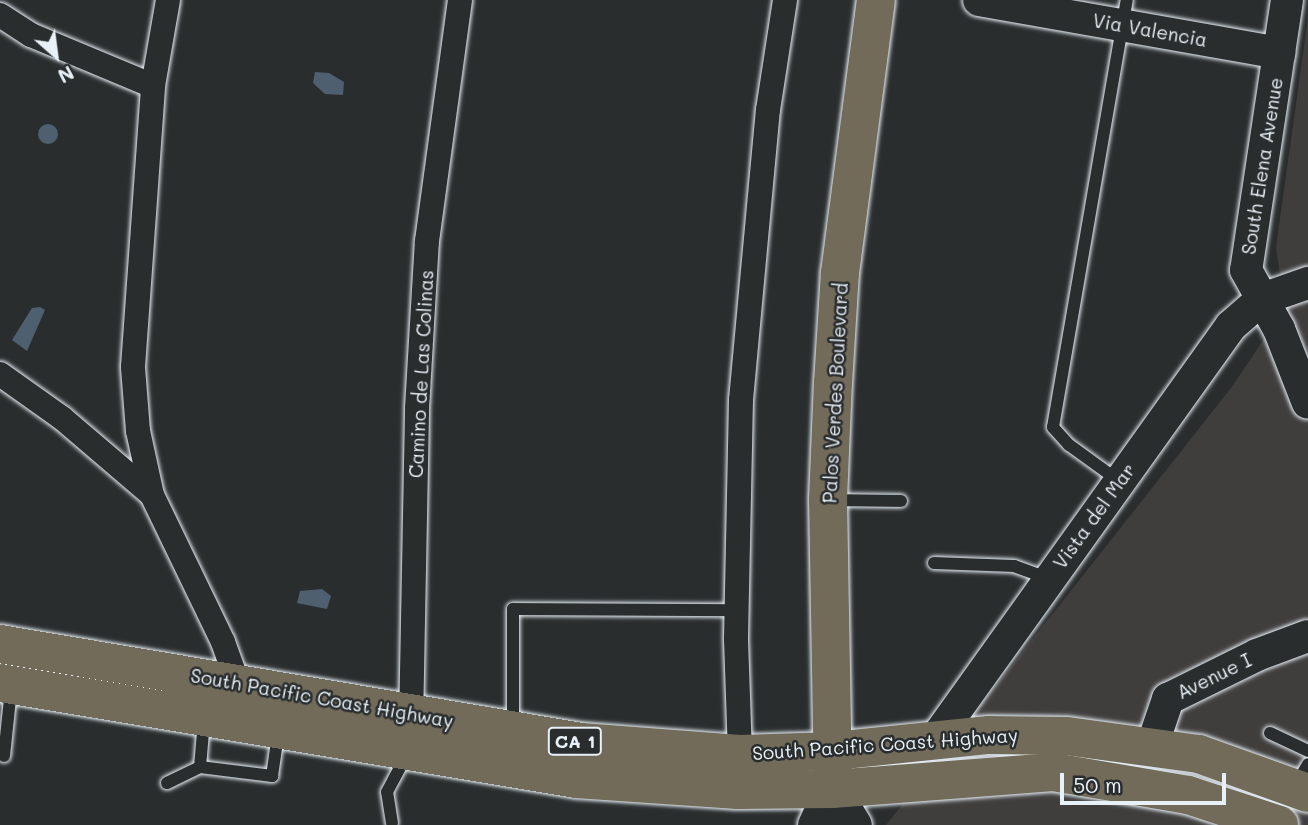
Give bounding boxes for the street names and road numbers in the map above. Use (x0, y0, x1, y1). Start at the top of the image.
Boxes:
street label: Via Valencia (1091, 9, 1209, 51)
street label: South Elena Avenue (1237, 76, 1287, 256)
street label: Camino de Las Colinas (404, 269, 438, 479)
street label: Palos Verdes Boulevard (818, 282, 852, 504)
street label: Vista del Mar (1048, 459, 1140, 573)
street label: Avenue I (1173, 648, 1255, 704)
street label: South Pacific Coast Highway (189, 664, 455, 732)
street label: South Pacific Coast Highway (751, 723, 1019, 765)
road number: CA 1 (547, 726, 603, 756)

